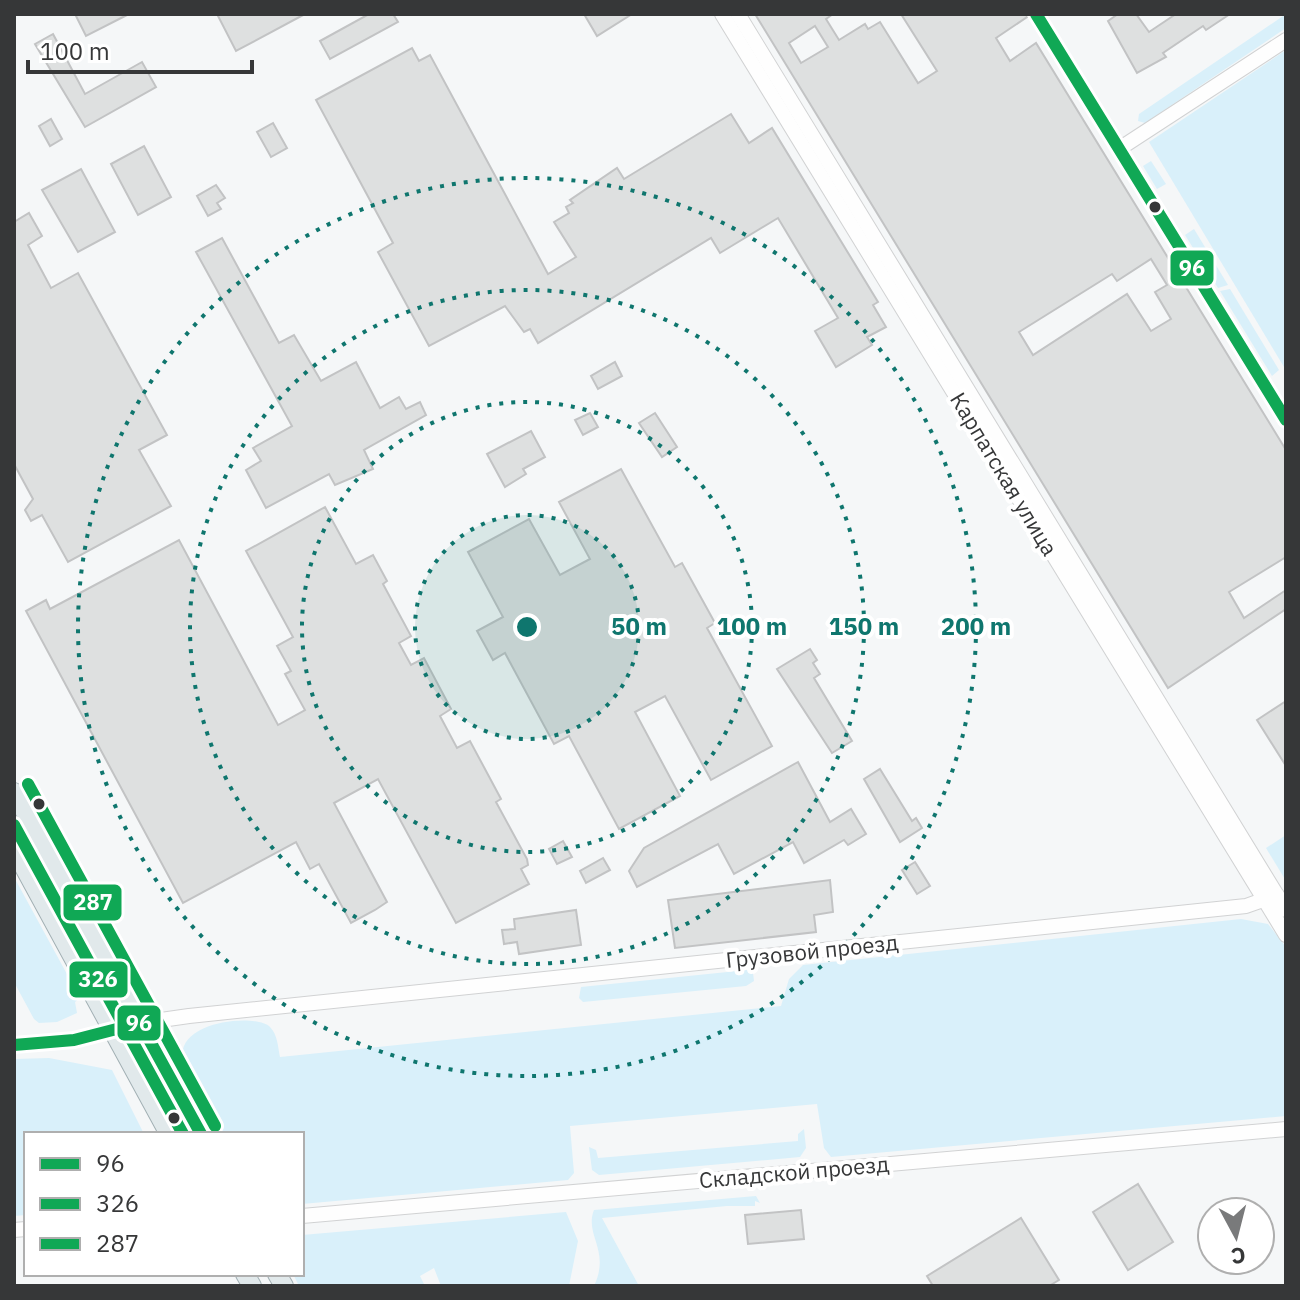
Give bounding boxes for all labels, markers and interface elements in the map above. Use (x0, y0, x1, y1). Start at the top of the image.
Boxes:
scale bar (28, 24, 252, 74)
text: 100 m (40, 35, 110, 67)
unlabelled marker (1147, 199, 1163, 215)
line badge: 96 (1169, 249, 1215, 287)
text: 96 (1179, 253, 1205, 282)
street label: Карпатская улица (944, 387, 1065, 561)
text: 50 m (611, 610, 667, 642)
text: 100 m (717, 610, 787, 642)
text: 150 m (829, 610, 899, 642)
text: 200 m (941, 610, 1011, 642)
centre of rings (513, 613, 541, 641)
unlabelled marker (31, 796, 47, 812)
line badge: 287 (62, 883, 123, 922)
text: 287 (73, 887, 113, 916)
street label: Грузовой проезд (724, 927, 900, 974)
line badge: 326 (68, 960, 129, 999)
text: 326 (78, 964, 118, 993)
line badge: 96 (116, 1004, 162, 1042)
text: 96 (126, 1008, 152, 1037)
unlabelled marker (166, 1110, 182, 1126)
legend (24, 1132, 304, 1276)
text: 96 (96, 1147, 125, 1179)
street label: Складской проезд (698, 1149, 890, 1194)
text: 326 (96, 1187, 139, 1219)
north arrow (1196, 1196, 1276, 1276)
text: 287 (96, 1227, 139, 1259)
text: С (1230, 1241, 1247, 1272)

